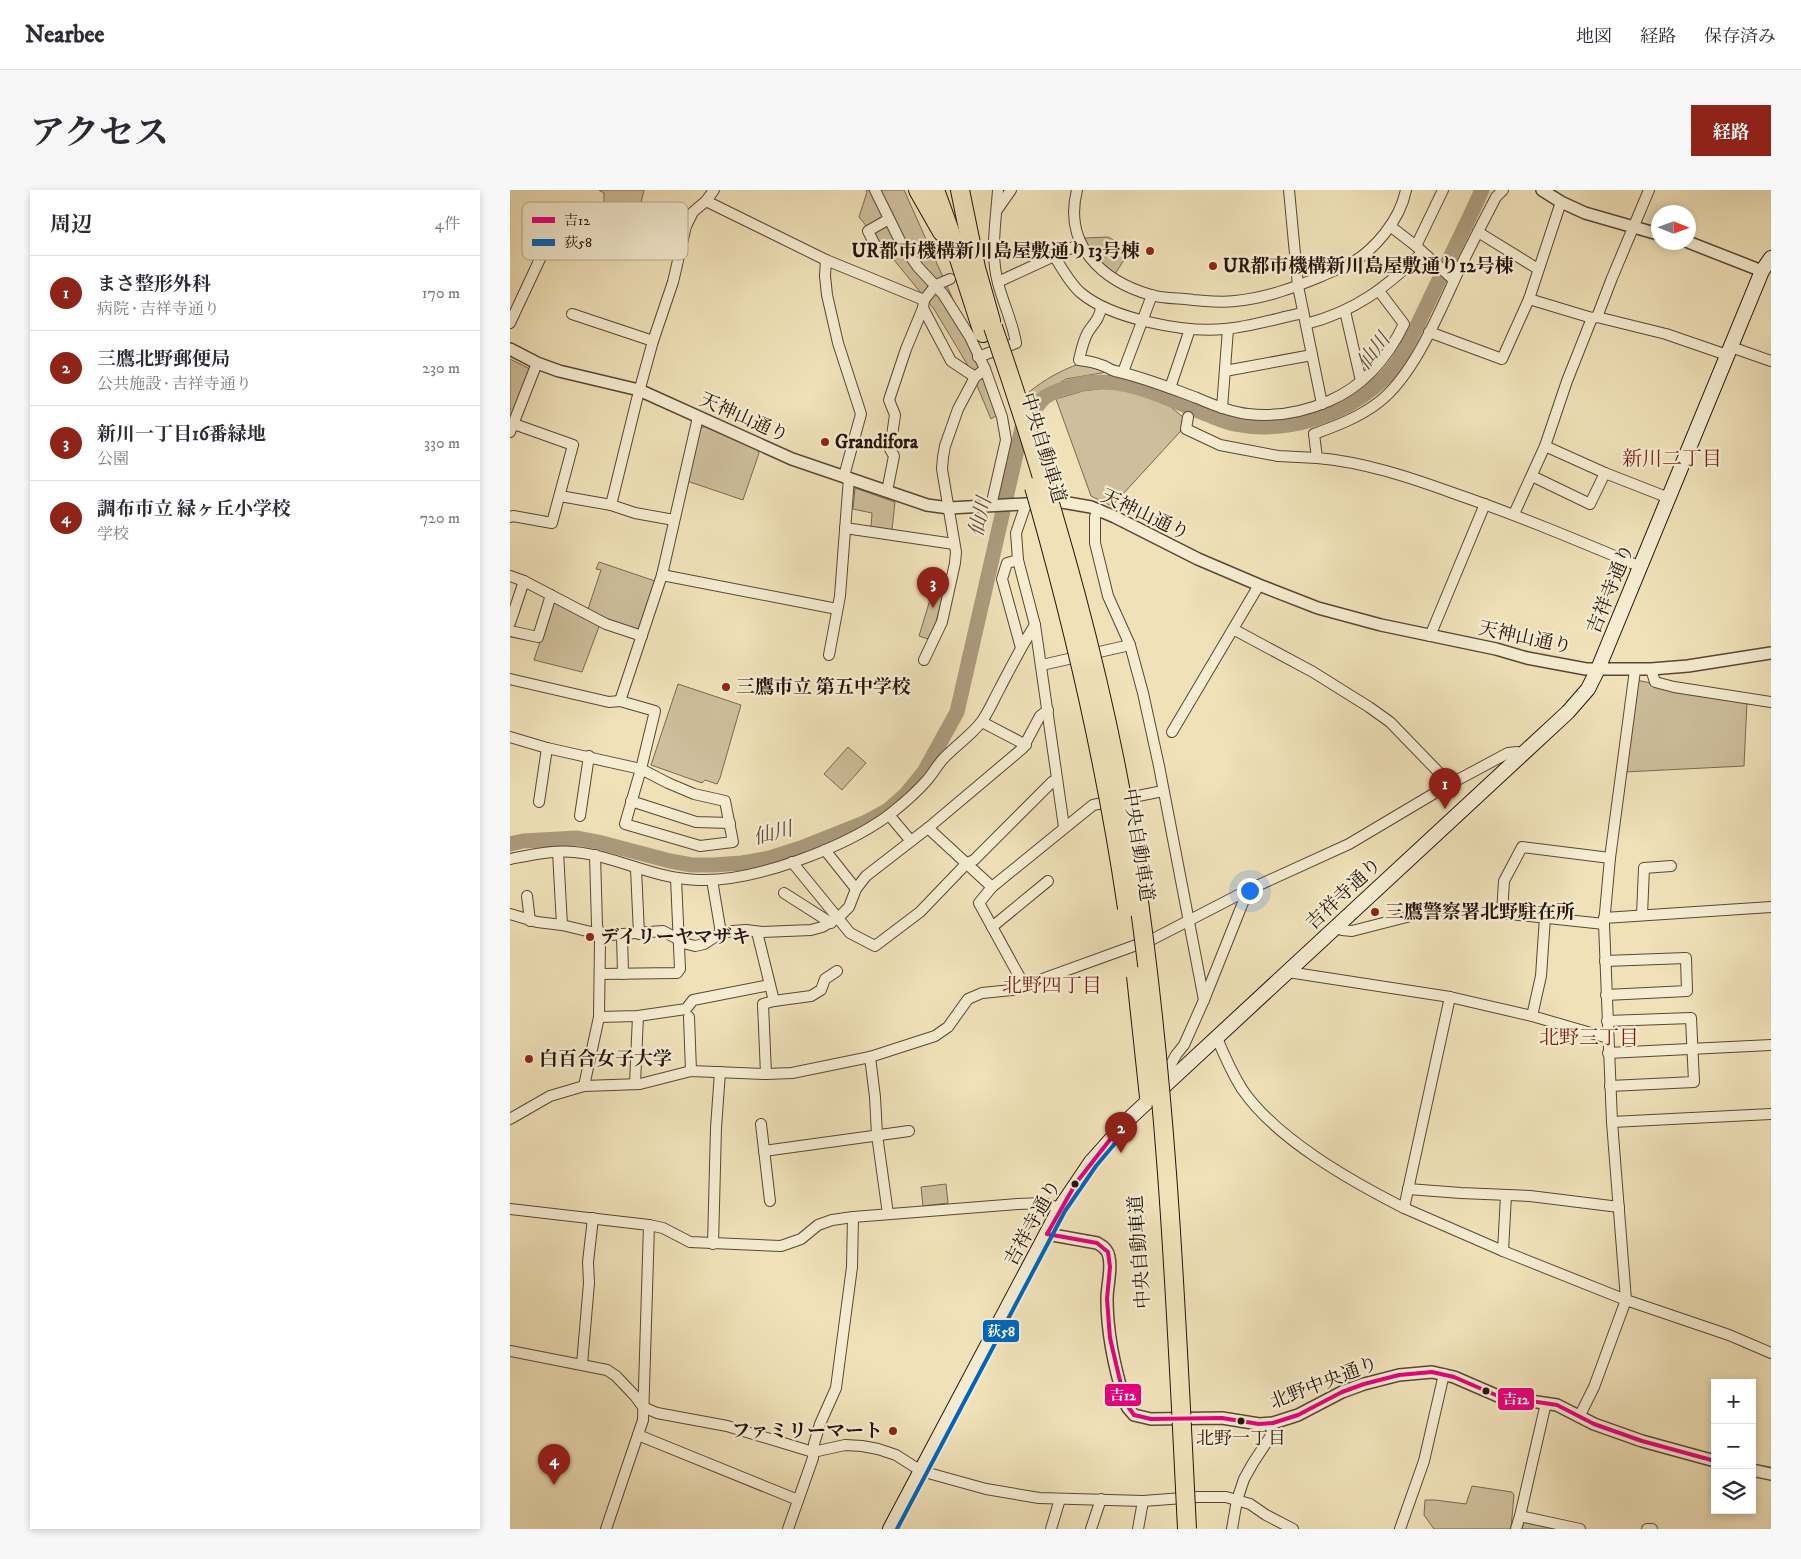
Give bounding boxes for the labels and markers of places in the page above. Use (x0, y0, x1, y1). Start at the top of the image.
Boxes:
place label: UR都市機構新川島屋敷通り13号棟 (852, 240, 1140, 263)
marker: UR都市機構新川島屋敷通り13号棟 (1144, 245, 1156, 257)
place label: UR都市機構新川島屋敷通り12号棟 (1223, 255, 1514, 278)
marker: UR都市機構新川島屋敷通り12号棟 (1207, 260, 1219, 272)
place label: Grandifora (835, 431, 919, 454)
marker: Grandifora (819, 436, 831, 448)
pin: 3 (917, 567, 949, 608)
place label: 三鷹市立 第五中学校 (736, 676, 911, 699)
marker: 三鷹市立 第五中学校 (720, 681, 732, 693)
pin: 1 (1429, 768, 1461, 809)
place label: 三鷹警察署北野駐在所 (1385, 901, 1575, 924)
marker: 三鷹警察署北野駐在所 (1369, 906, 1381, 918)
place label: デイリーヤマザキ (600, 926, 751, 949)
marker: デイリーヤマザキ (584, 931, 596, 943)
place label: 白百合女子大学 (539, 1048, 672, 1071)
marker: 白百合女子大学 (523, 1053, 535, 1065)
pin: 2 (1105, 1112, 1137, 1153)
unlabelled marker (1070, 1179, 1080, 1189)
unlabelled marker (1481, 1386, 1491, 1396)
marker: 北野一丁目 (1236, 1416, 1246, 1426)
place label: ファミリーマート (731, 1420, 883, 1443)
marker: ファミリーマート (887, 1425, 899, 1437)
place label: 北野一丁目 (1196, 1428, 1286, 1450)
pin: 4 (538, 1444, 570, 1485)

